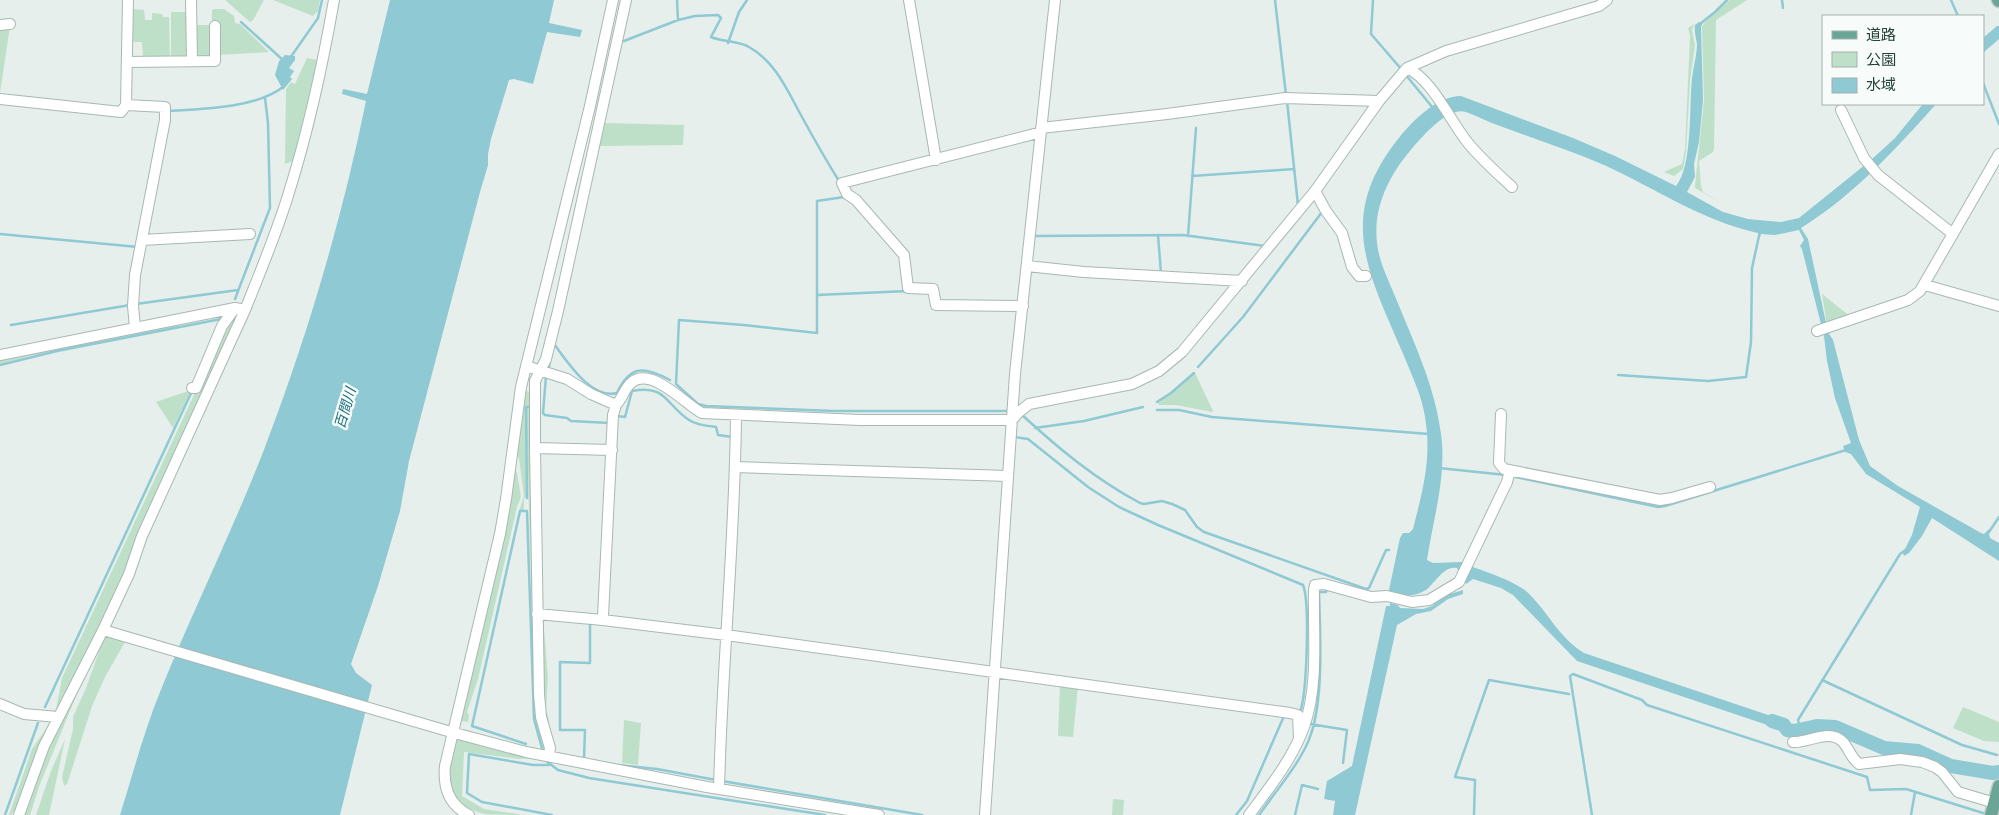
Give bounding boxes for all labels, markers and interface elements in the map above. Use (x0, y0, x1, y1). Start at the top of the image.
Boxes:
legend (1822, 15, 1984, 105)
text: 道路 (1866, 25, 1896, 44)
text: 公園 (1866, 50, 1896, 69)
text: 水域 (1866, 75, 1896, 94)
water label: 百間川 (331, 383, 360, 431)

